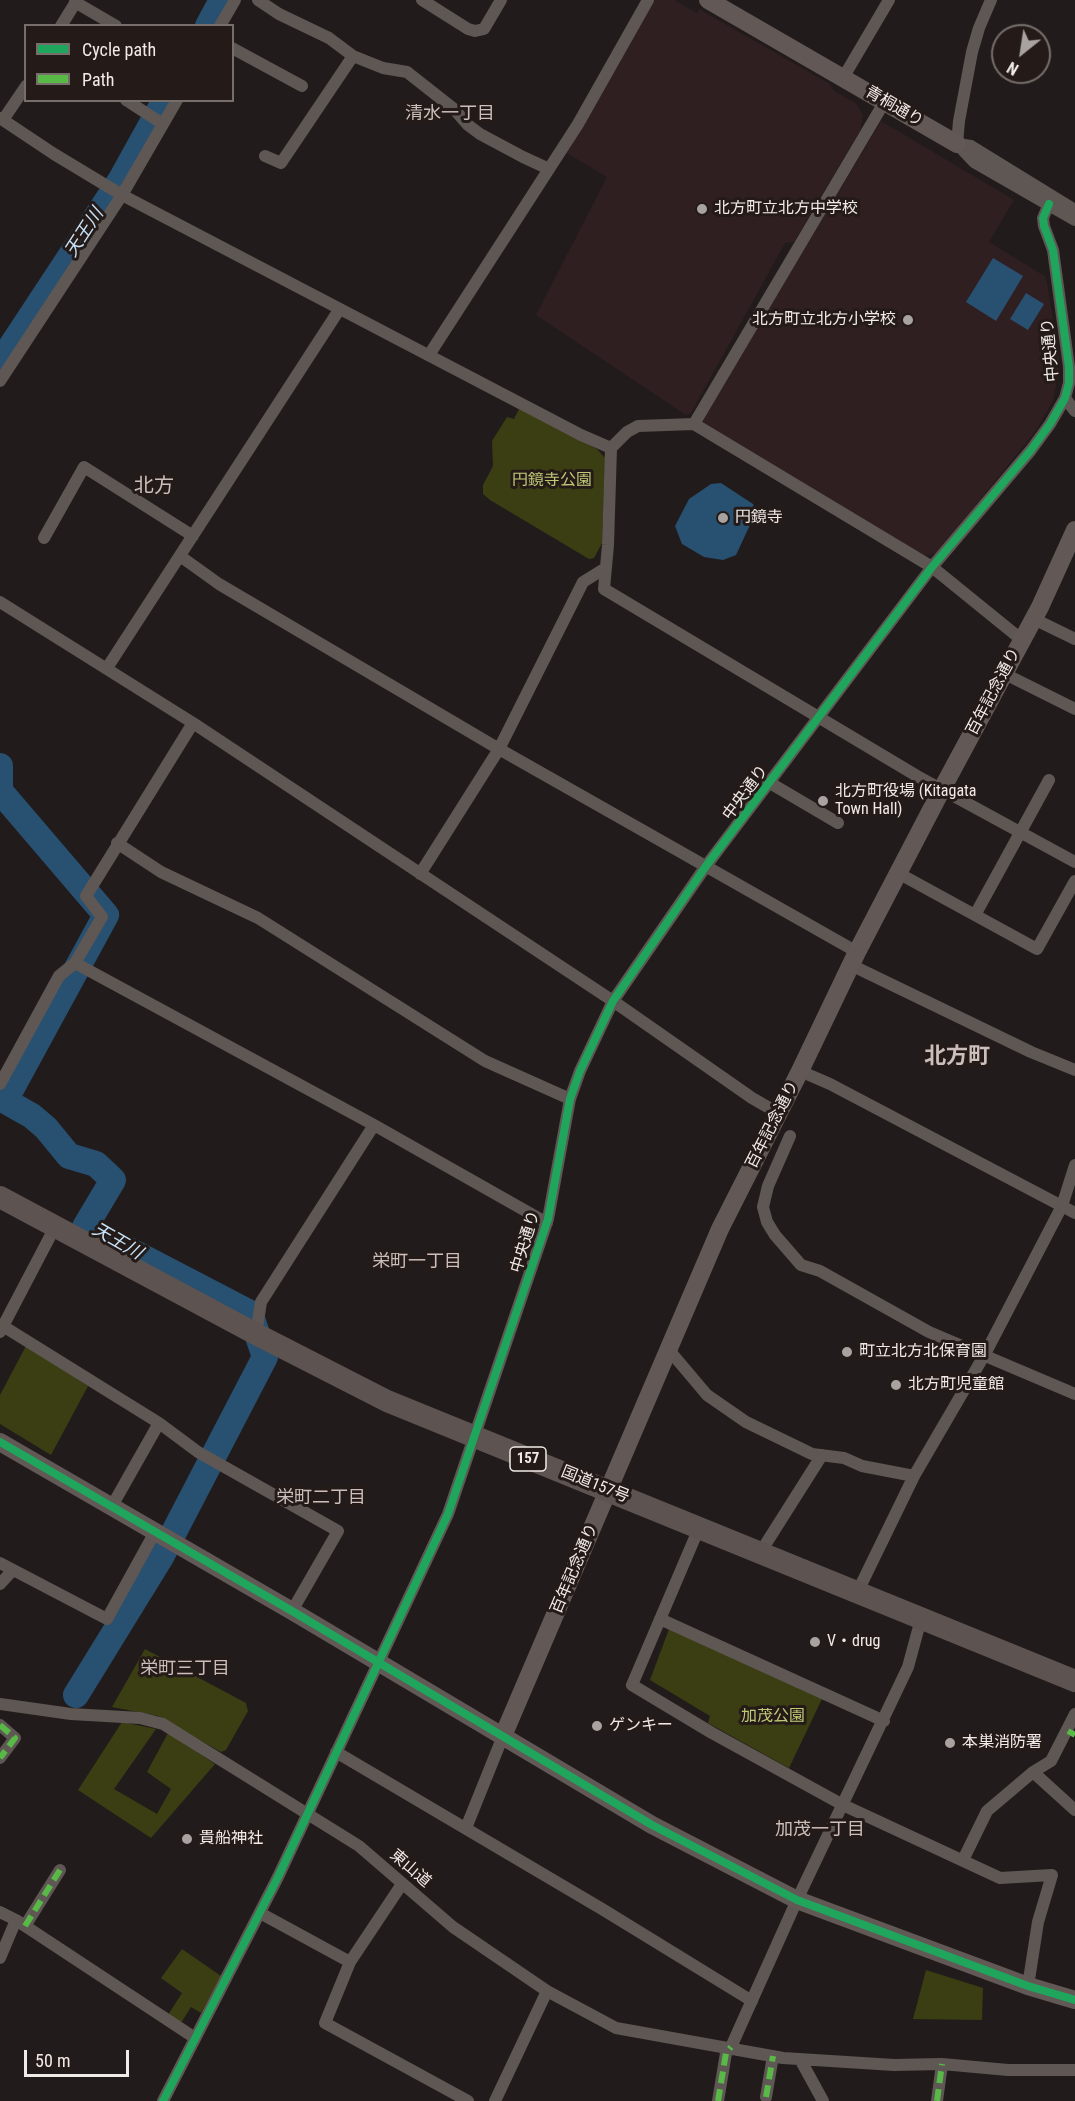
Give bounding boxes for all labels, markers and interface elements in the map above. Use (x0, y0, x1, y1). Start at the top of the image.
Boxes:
legend (24, 24, 234, 102)
north arrow (991, 24, 1051, 84)
text: Cycle path (82, 39, 156, 60)
text: N (1004, 58, 1022, 79)
text: Path (82, 69, 115, 90)
street label: 青桐通り (861, 83, 927, 131)
district label: 清水一丁目 (405, 103, 495, 125)
place label: 北方町立北方中学校 (714, 199, 858, 219)
marker: 北方町立北方中学校 (695, 202, 709, 216)
water label: 天王川 (61, 204, 109, 262)
place label: 北方町立北方小学校 (752, 310, 896, 330)
marker: 北方町立北方小学校 (901, 313, 915, 327)
street label: 中央通り (1039, 317, 1063, 383)
park label: 円鏡寺公園 (512, 471, 592, 491)
district label: 北方 (134, 475, 174, 499)
place label: 円鏡寺 (735, 508, 783, 528)
marker: 円鏡寺 (716, 511, 730, 525)
street label: 百年記念通り (963, 645, 1025, 739)
street label: 中央通り (719, 762, 773, 824)
place label: 北方町役場 (Kitagata Town Hall) (835, 782, 976, 820)
marker: 北方町役場 (Kitagata Town Hall) (816, 794, 830, 808)
district label: 北方町 (924, 1044, 990, 1070)
street label: 百年記念通り (743, 1078, 803, 1172)
street label: 中央通り (507, 1209, 545, 1275)
water label: 天王川 (88, 1219, 146, 1265)
district label: 栄町一丁目 (372, 1251, 462, 1273)
place label: 町立北方北保育園 (859, 1342, 987, 1362)
marker: 町立北方北保育園 (840, 1345, 854, 1359)
place label: 北方町児童館 (908, 1375, 1004, 1395)
marker: 北方町児童館 (889, 1378, 903, 1392)
road number: 157 (510, 1447, 546, 1471)
street label: 国道157号 (558, 1463, 632, 1507)
district label: 栄町二丁目 (276, 1487, 366, 1509)
street label: 百年記念通り (547, 1521, 603, 1617)
place label: V・drug (827, 1632, 880, 1652)
marker: V・drug (808, 1635, 822, 1649)
district label: 栄町三丁目 (140, 1658, 230, 1680)
park label: 加茂公園 (741, 1707, 805, 1727)
place label: ゲンキー (609, 1716, 673, 1736)
marker: ゲンキー (590, 1719, 604, 1733)
place label: 本巣消防署 (962, 1733, 1042, 1753)
marker: 本巣消防署 (943, 1736, 957, 1750)
district label: 加茂一丁目 (775, 1819, 865, 1841)
place label: 貴船神社 (199, 1829, 263, 1849)
marker: 貴船神社 (180, 1832, 194, 1846)
street label: 東山道 (386, 1846, 434, 1892)
scale bar (27, 2038, 132, 2076)
text: 50 m (35, 2050, 70, 2071)

